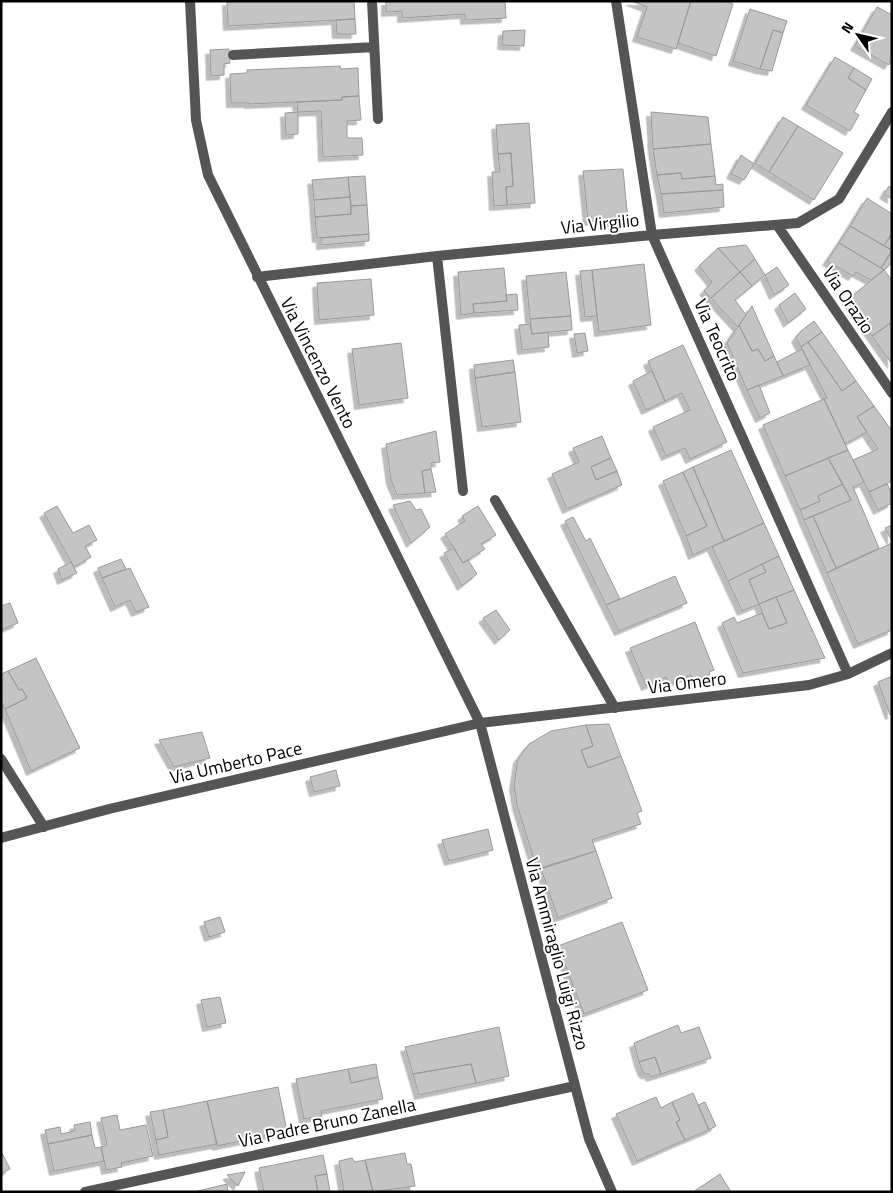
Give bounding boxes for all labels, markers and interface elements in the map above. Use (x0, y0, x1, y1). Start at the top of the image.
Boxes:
north arrow (833, 10, 883, 60)
text: N (835, 18, 858, 37)
street label: Via Virgilio (559, 206, 641, 241)
street label: Via Orazio (816, 261, 881, 339)
street label: Via Vincenzo Vento (274, 292, 363, 433)
street label: Via Teocrito (687, 294, 748, 385)
street label: Via Omero (646, 664, 728, 701)
street label: Via Umberto Pace (167, 734, 305, 791)
street label: Via Ammiraglio Luigi Rizzo (519, 855, 596, 1053)
street label: Via Padre Bruno Zanella (236, 1091, 418, 1154)

